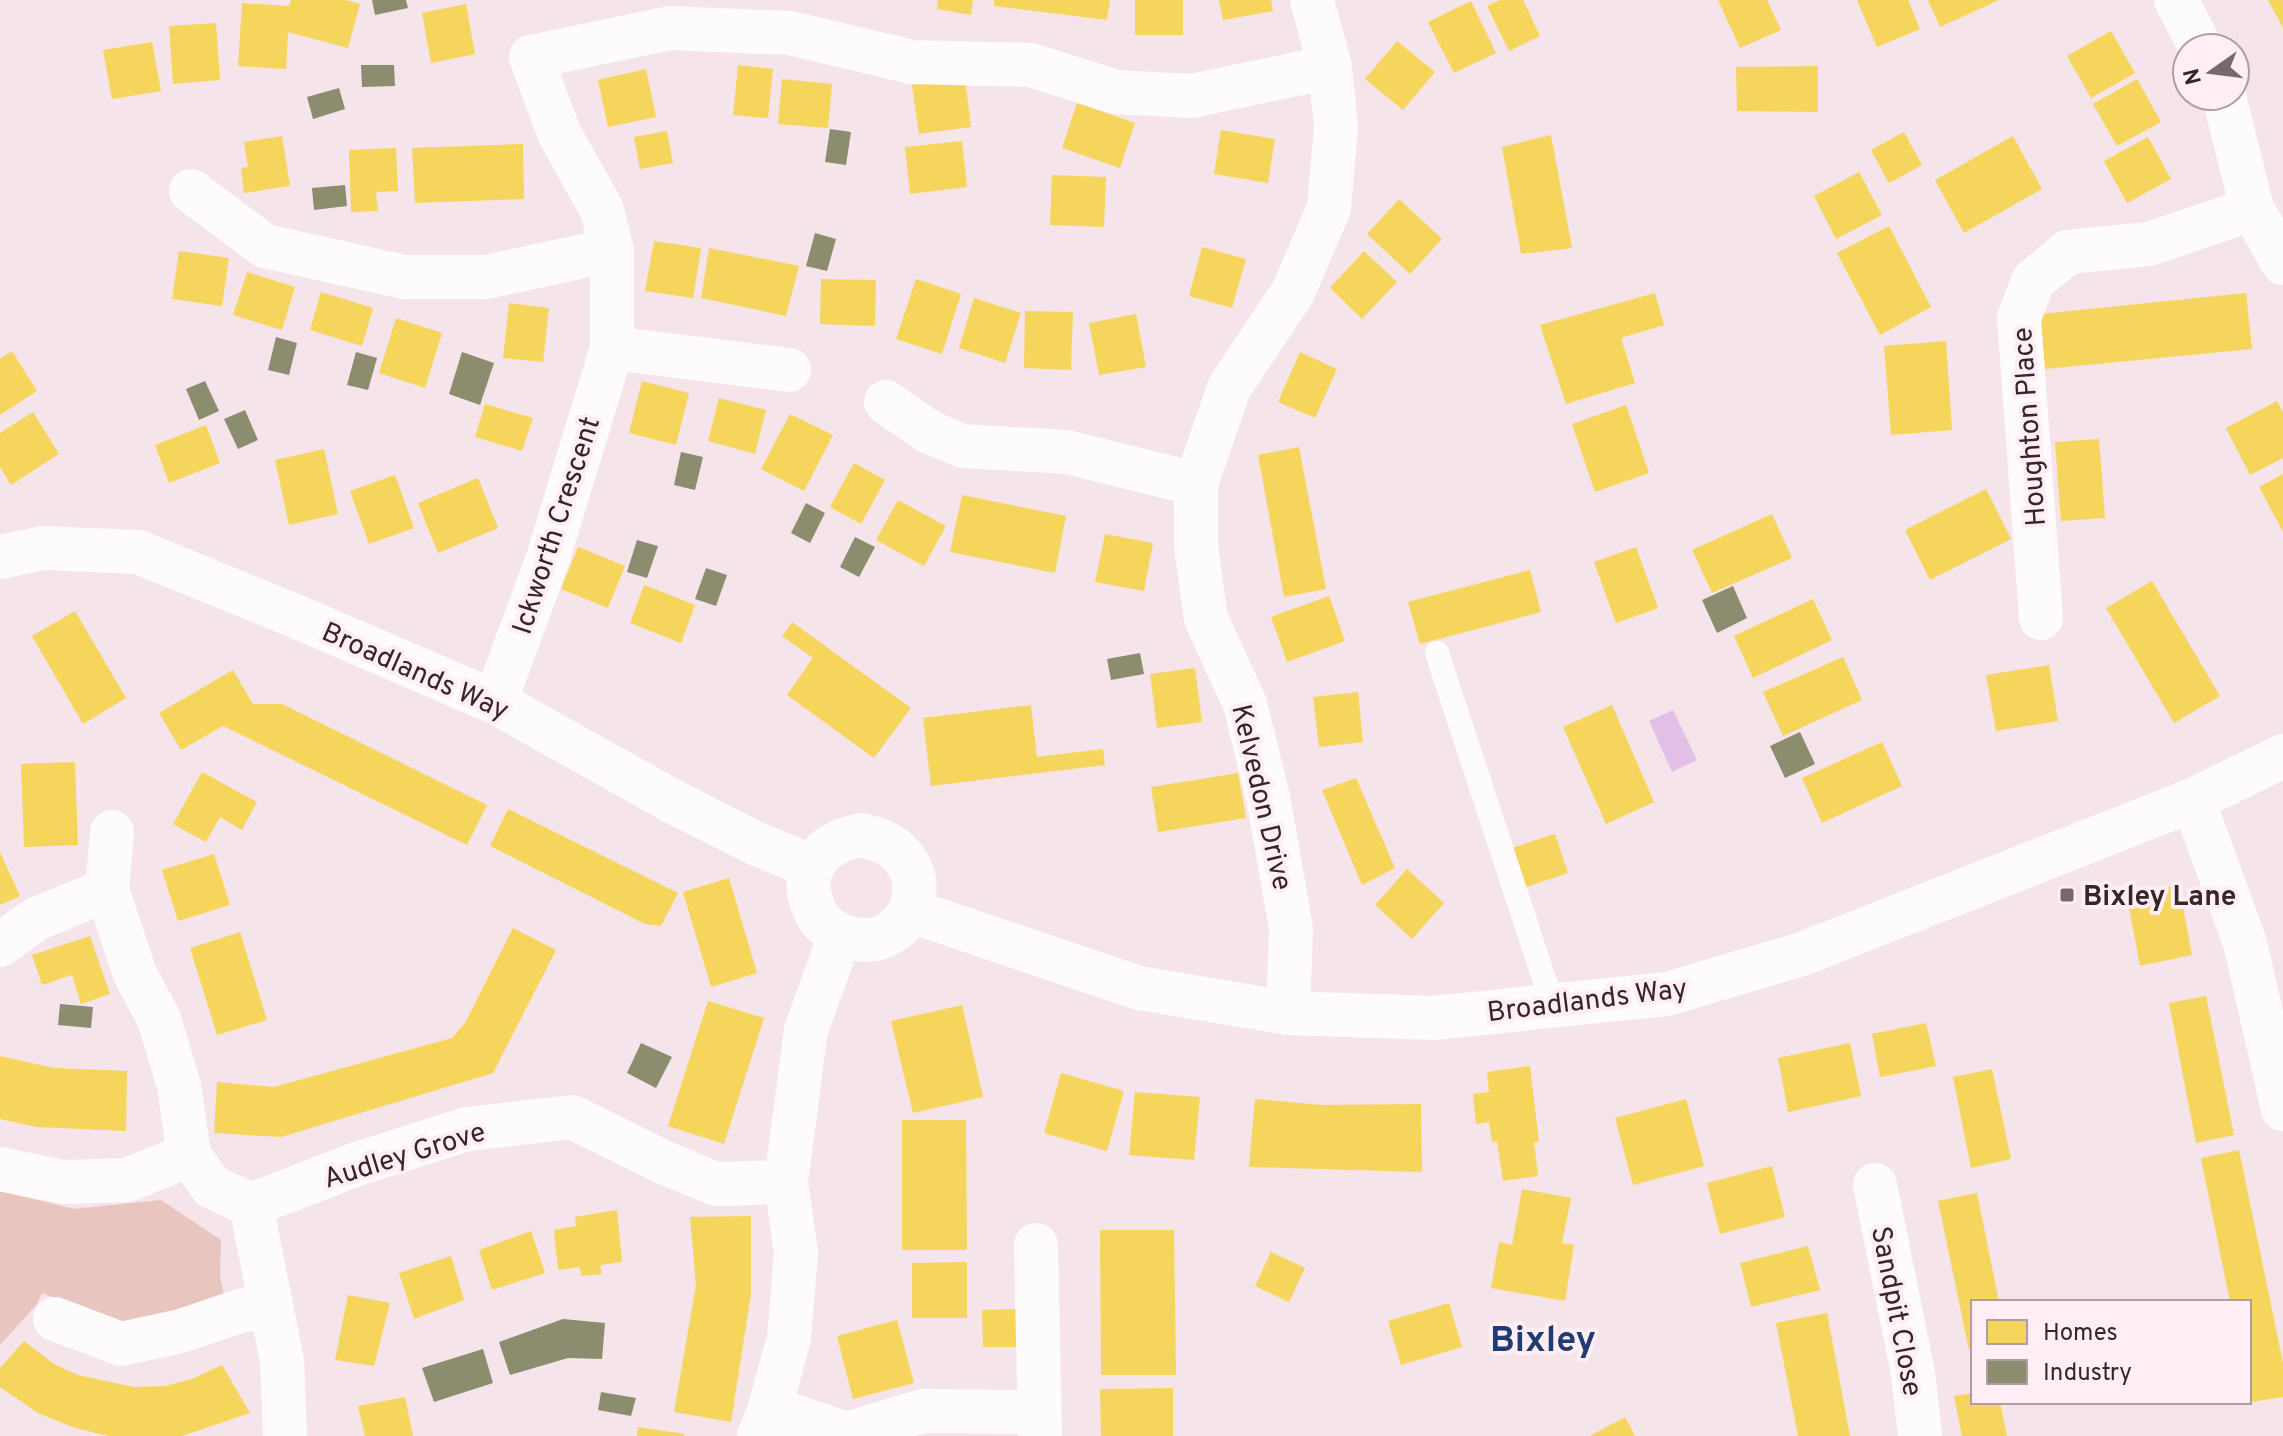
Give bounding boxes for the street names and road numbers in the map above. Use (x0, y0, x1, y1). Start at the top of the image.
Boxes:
street label: Houghton Place (2006, 326, 2056, 528)
street label: Ickworth Crescent (506, 413, 610, 639)
street label: Broadlands Way (316, 615, 514, 730)
street label: Kelvedon Drive (1221, 701, 1299, 894)
street label: Broadlands Way (1485, 972, 1689, 1032)
street label: Audley Grove (319, 1115, 490, 1199)
street label: Sandpit Close (1861, 1223, 1929, 1400)

